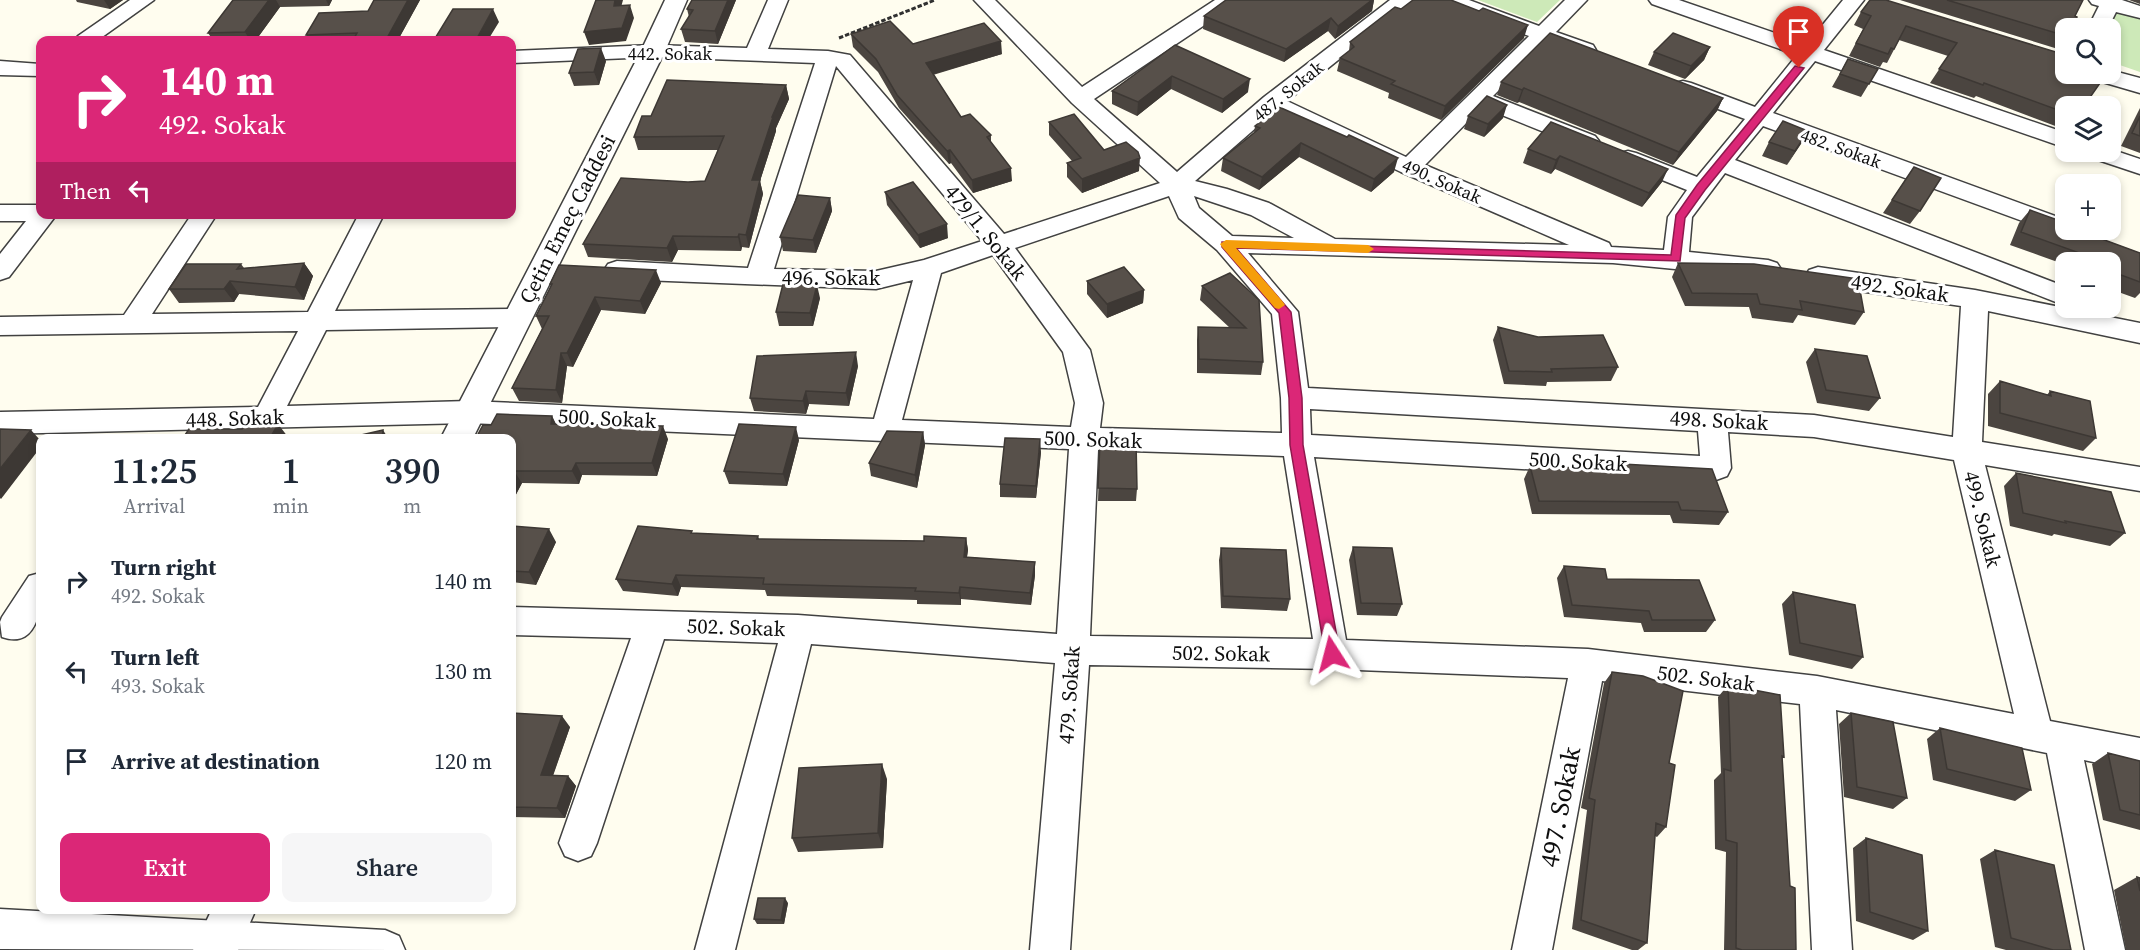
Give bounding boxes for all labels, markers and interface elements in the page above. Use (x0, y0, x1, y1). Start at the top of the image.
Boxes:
pin (1773, 6, 1824, 68)
icon: arrive (1782, 15, 1815, 48)
map controls (2055, 18, 2121, 318)
button: search (2055, 18, 2121, 84)
street label: 442. Sokak (628, 41, 712, 66)
text: 140 m (159, 51, 274, 109)
street label: 487. Sokak (1247, 55, 1329, 127)
icon: right (60, 60, 138, 138)
button: layers (2055, 96, 2121, 162)
text: 492. Sokak (159, 106, 286, 143)
street label: 482. Sokak (1797, 122, 1885, 174)
street label: Çetin Emeç Caddesi (512, 130, 622, 308)
street label: 490. Sokak (1398, 152, 1486, 210)
icon: left (123, 174, 156, 207)
button: + (2055, 174, 2121, 240)
text: Then (60, 176, 111, 206)
street label: 479/1. Sokak (938, 178, 1034, 287)
button: − (2055, 252, 2121, 318)
street label: 496. Sokak (782, 263, 881, 292)
street label: 492. Sokak (1849, 267, 1951, 309)
street label: 500. Sokak (557, 401, 657, 435)
street label: 448. Sokak (185, 402, 285, 434)
street label: 498. Sokak (1669, 403, 1769, 437)
street label: 500. Sokak (1043, 423, 1143, 455)
street label: 500. Sokak (1528, 444, 1628, 478)
text: 11:25 (112, 446, 197, 495)
text: 1 (281, 446, 300, 495)
text: 390 (384, 446, 440, 495)
street label: 499. Sokak (1957, 468, 2009, 571)
text: Arrival (123, 492, 185, 520)
text: min (273, 492, 309, 520)
text: m (403, 492, 421, 520)
text: Turn right (111, 552, 216, 582)
icon: right (60, 565, 93, 598)
text: 140 m (434, 566, 492, 596)
text: 492. Sokak (111, 582, 205, 610)
street label: 502. Sokak (686, 611, 786, 643)
position arrow (1300, 622, 1364, 686)
street label: 502. Sokak (1172, 638, 1271, 668)
text: Turn left (111, 642, 199, 672)
street label: 479. Sokak (1051, 644, 1087, 745)
icon: left (60, 655, 93, 688)
text: 130 m (434, 656, 492, 686)
street label: 502. Sokak (1655, 658, 1757, 698)
text: 493. Sokak (111, 672, 205, 700)
street label: 497. Sokak (1531, 743, 1589, 870)
icon: arrive (60, 745, 93, 778)
text: Arrive at destination (111, 746, 320, 776)
text: 120 m (434, 746, 492, 776)
button: Exit (60, 833, 270, 902)
button: Share (282, 833, 492, 902)

